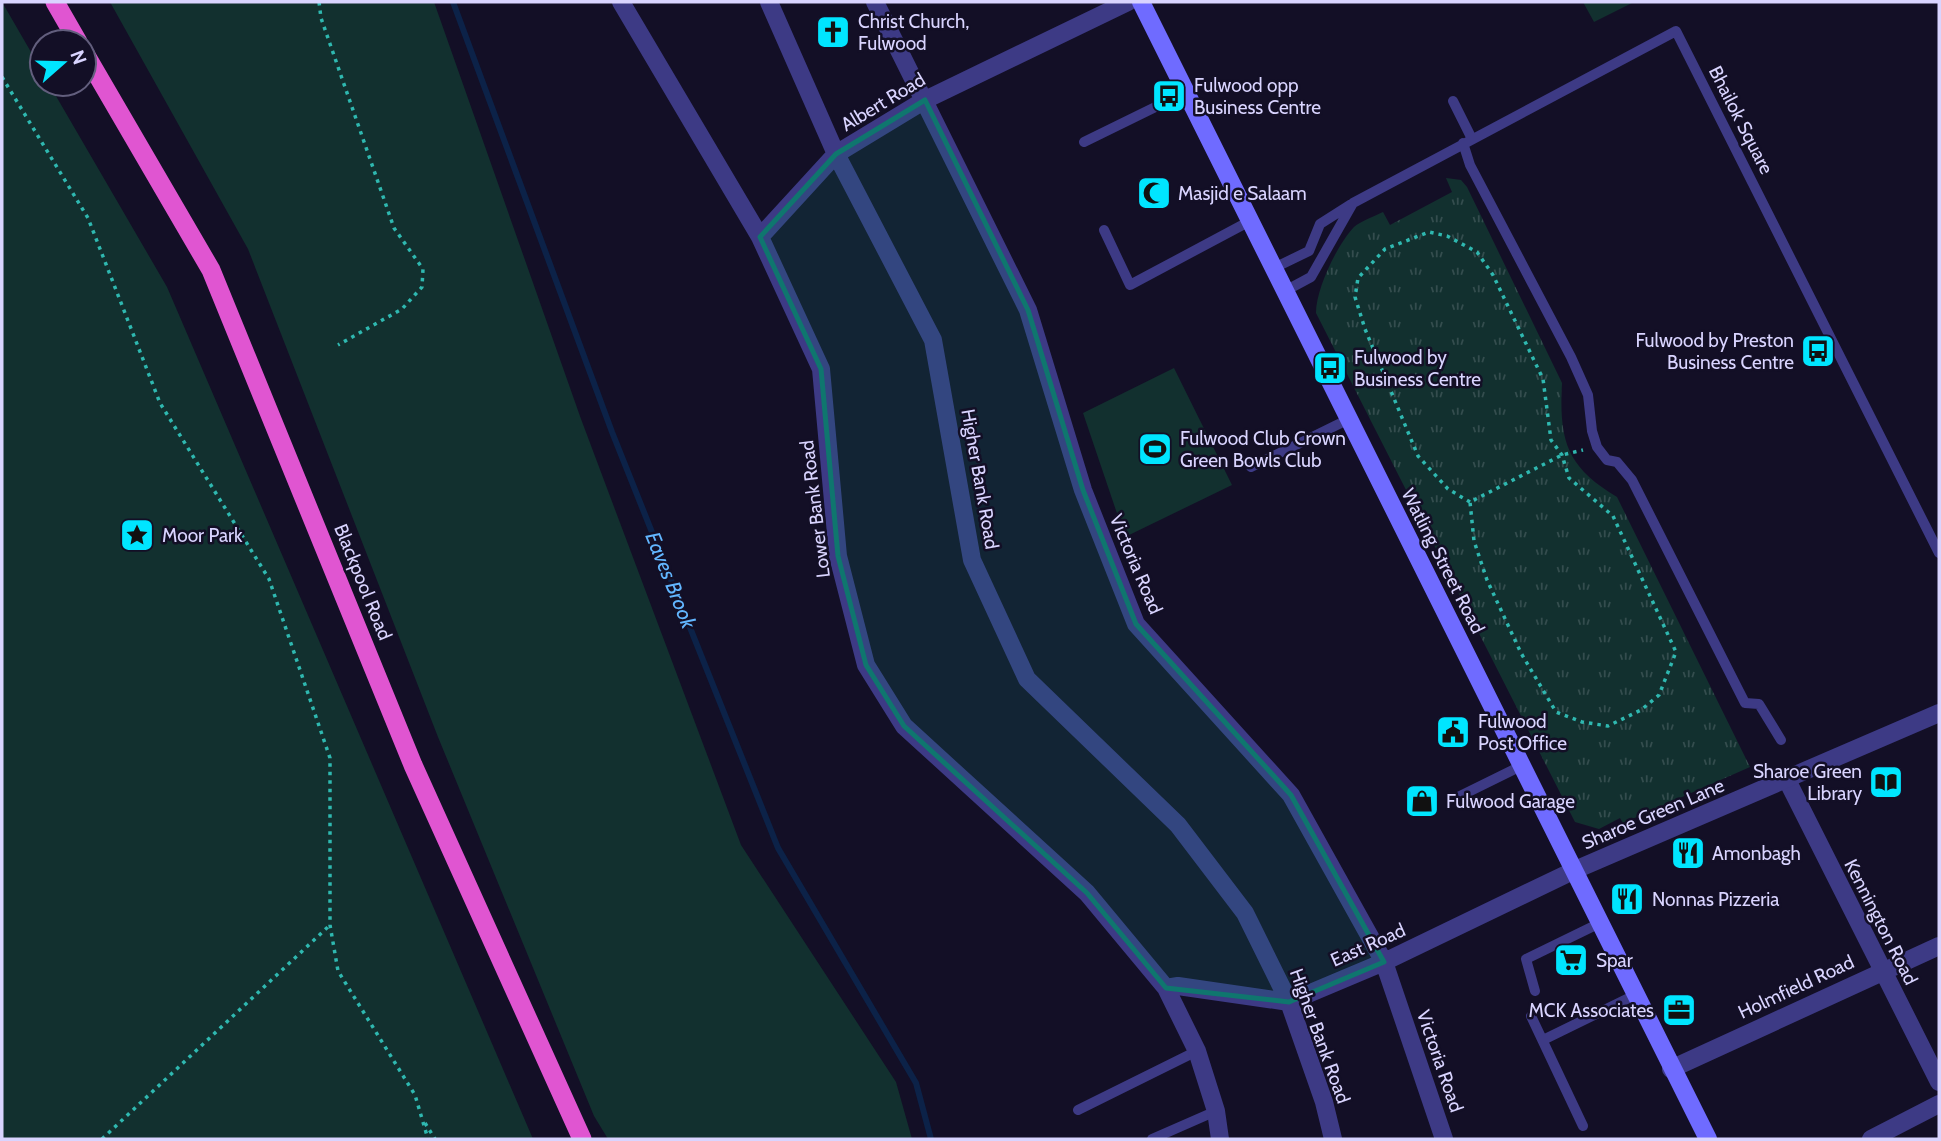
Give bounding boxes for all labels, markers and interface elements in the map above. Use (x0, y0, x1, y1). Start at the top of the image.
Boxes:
place label: Christ Church, Fulwood (858, 10, 969, 55)
church icon: Christ Church, Fulwood (814, 13, 852, 51)
north arrow (28, 28, 98, 98)
text: N (65, 47, 92, 68)
street label: Bhailok Square (1704, 62, 1778, 178)
street label: Albert Road (837, 68, 929, 136)
place label: Fulwood opp Business Centre (1194, 74, 1321, 119)
bus stop icon: Fulwood opp Business Centre (1150, 77, 1188, 115)
mosque icon: Masjid e Salaam (1135, 174, 1173, 212)
place label: Masjid e Salaam (1178, 182, 1307, 205)
place label: Fulwood by Preston Business Centre (1635, 329, 1794, 374)
bus stop icon: Fulwood by Preston Business Centre (1799, 332, 1837, 370)
place label: Fulwood by Business Centre (1354, 346, 1481, 391)
bus stop icon: Fulwood by Business Centre (1311, 349, 1349, 387)
street label: Higher Bank Road (956, 407, 1004, 551)
place label: Fulwood Club Crown Green Bowls Club (1180, 427, 1346, 472)
sports icon: Fulwood Club Crown Green Bowls Club (1136, 430, 1174, 468)
street label: Lower Bank Road (795, 439, 835, 579)
street label: Watling Street Road (1396, 485, 1490, 637)
street label: Victoria Road (1105, 510, 1167, 618)
place icon: Moor Park (118, 516, 156, 554)
street label: Blackpool Road (329, 520, 397, 644)
place label: Moor Park (162, 524, 243, 547)
water label: Eaves Brook (640, 528, 702, 633)
place label: Fulwood Post Office (1478, 710, 1567, 755)
public building icon: Fulwood Post Office (1434, 713, 1472, 751)
place label: Sharoe Green Library (1753, 760, 1862, 805)
library icon: Sharoe Green Library (1867, 763, 1905, 801)
street label: Sharoe Green Lane (1578, 774, 1728, 854)
shop icon: Fulwood Garage (1403, 782, 1441, 820)
place label: Fulwood Garage (1446, 790, 1575, 813)
restaurant icon: Amonbagh (1669, 834, 1707, 872)
place label: Amonbagh (1712, 842, 1801, 865)
street label: Kennington Road (1839, 855, 1923, 989)
restaurant icon: Nonnas Pizzeria (1608, 880, 1646, 918)
place label: Nonnas Pizzeria (1652, 888, 1779, 911)
street label: East Road (1327, 918, 1409, 972)
supermarket icon: Spar (1552, 941, 1590, 979)
place label: Spar (1596, 949, 1633, 972)
street label: Holmfield Road (1734, 950, 1858, 1024)
street label: Higher Bank Road (1285, 965, 1355, 1107)
office icon: MCK Associates (1660, 991, 1698, 1029)
place label: MCK Associates (1529, 999, 1654, 1022)
street label: Victoria Road (1412, 1007, 1468, 1115)

